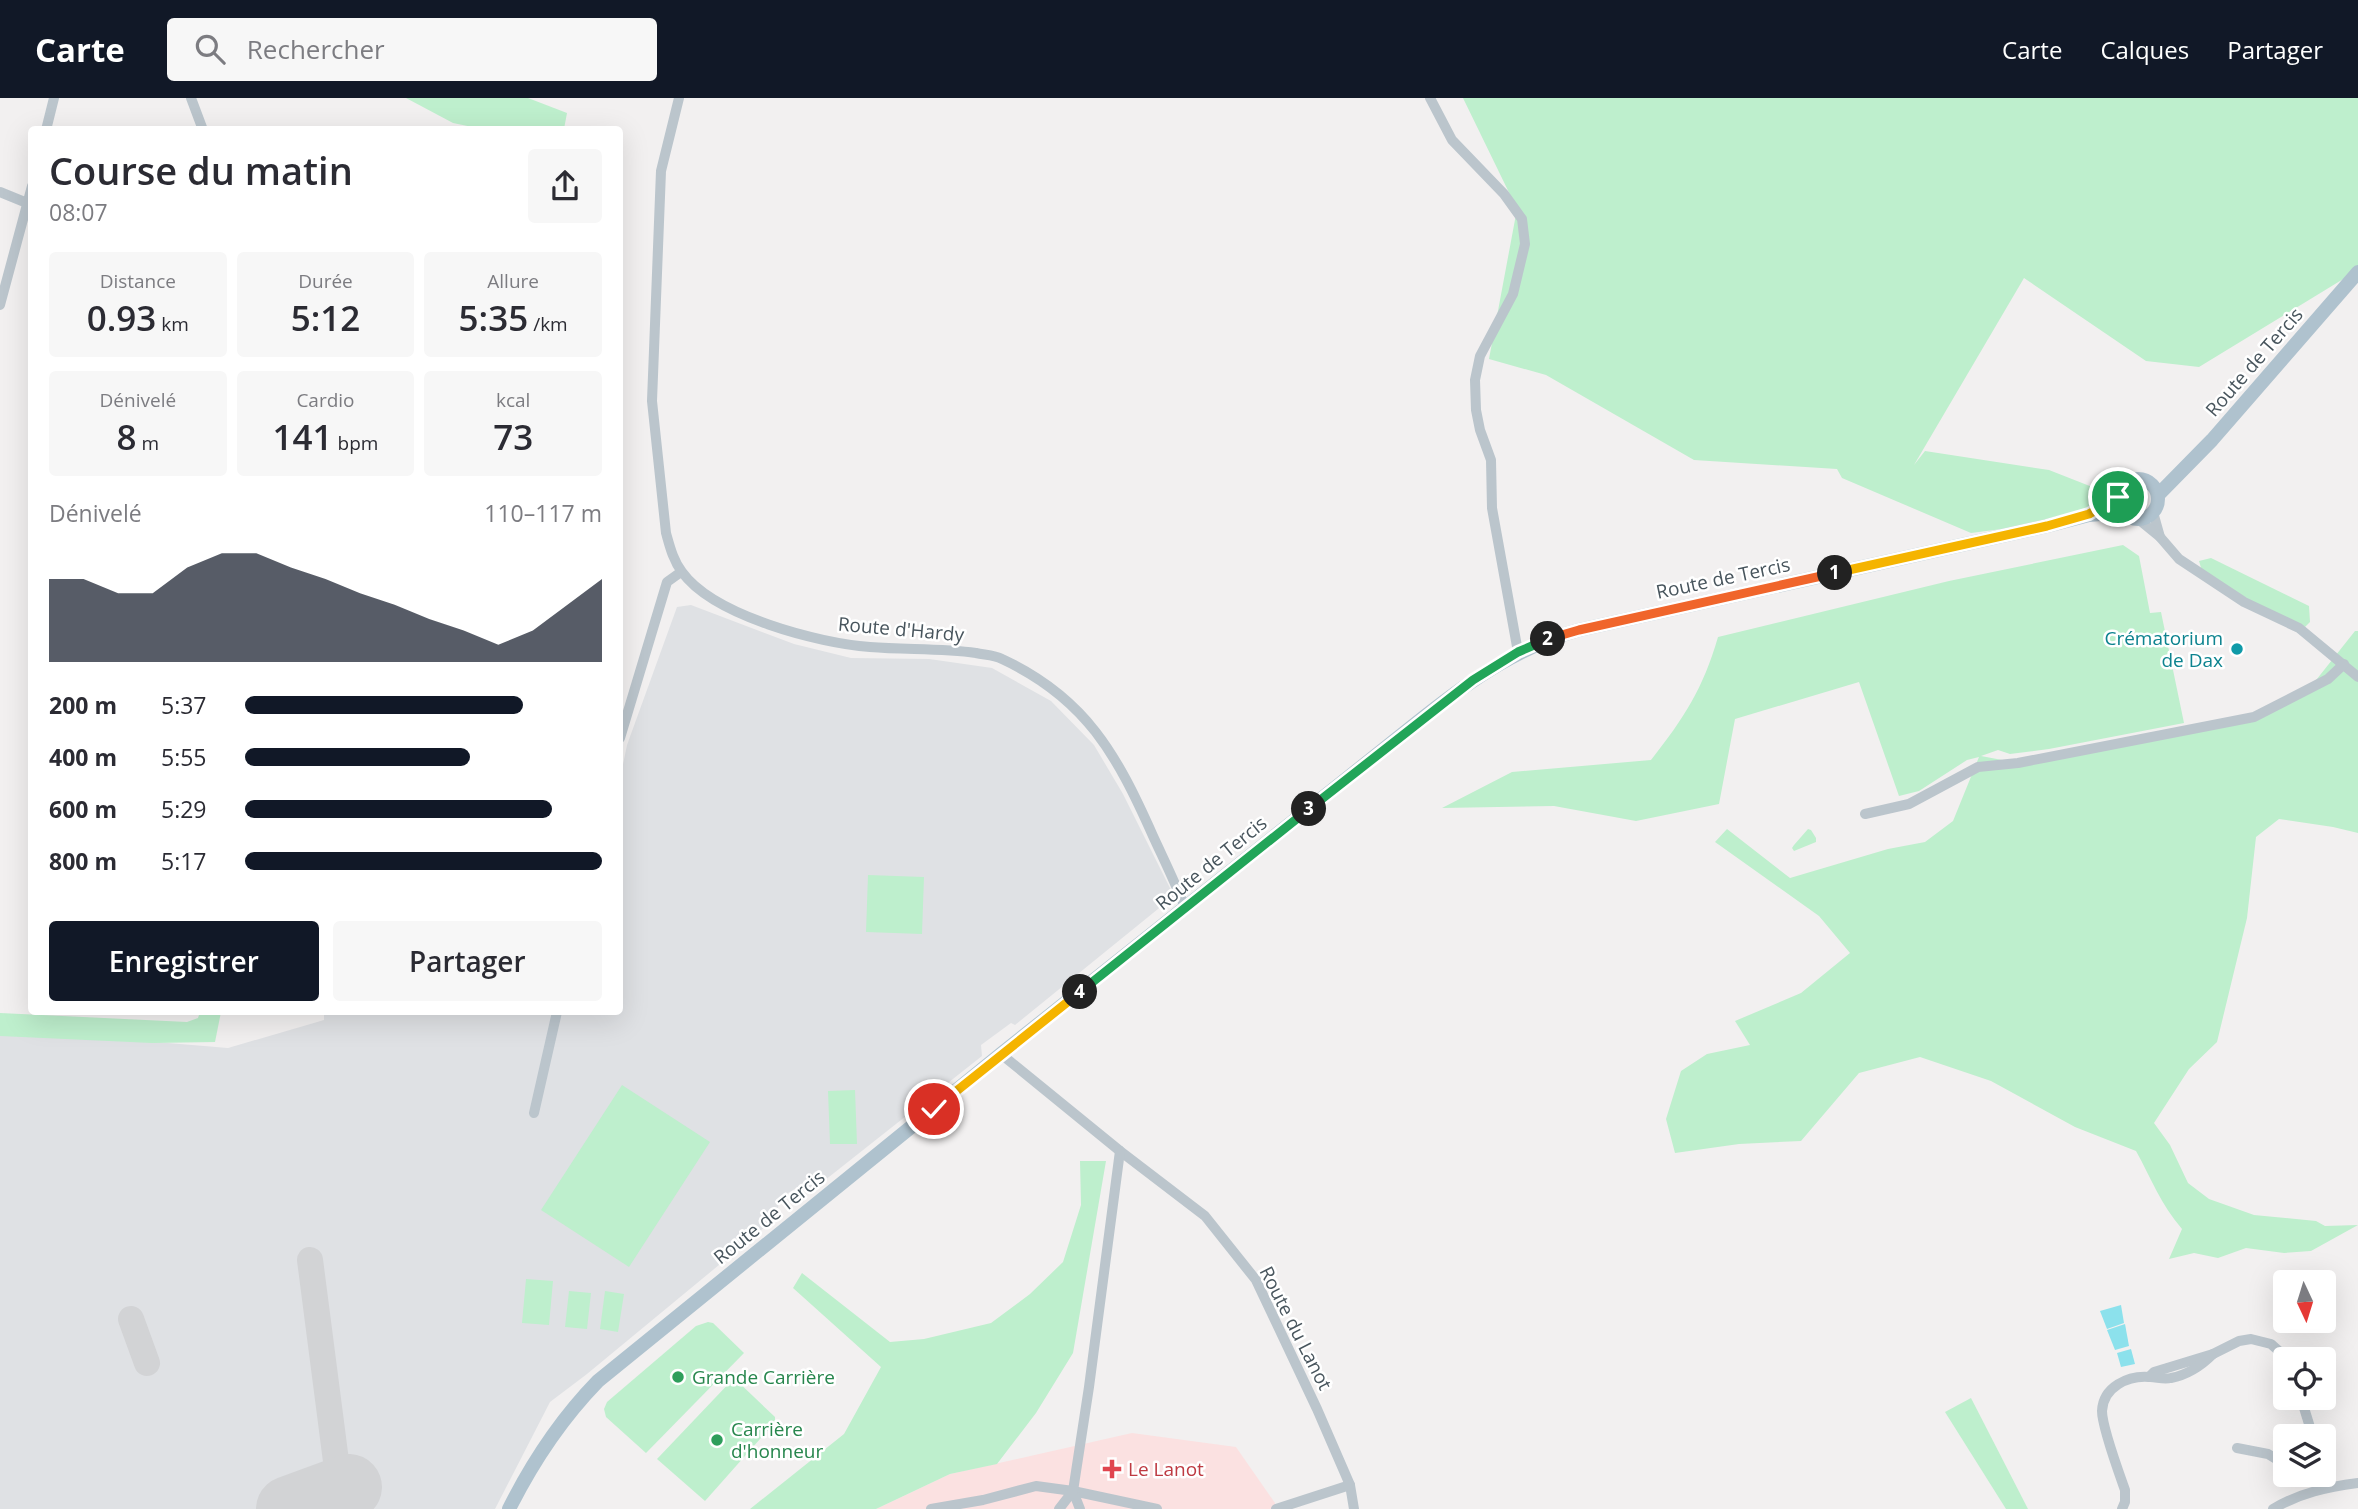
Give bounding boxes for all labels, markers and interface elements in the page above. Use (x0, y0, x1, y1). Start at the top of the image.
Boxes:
search box (167, 18, 657, 81)
text: Carte (35, 27, 125, 72)
icon: search (191, 30, 229, 68)
text: Rechercher (247, 31, 385, 67)
text: Carte (2002, 33, 2062, 66)
text: Calques (2100, 33, 2189, 66)
text: Partager (2227, 33, 2323, 66)
text: Course du matin (49, 144, 353, 196)
button: share (528, 149, 602, 223)
text: 08:07 (49, 196, 108, 228)
text: Distance (100, 268, 176, 294)
text: Durée (298, 268, 353, 294)
text: Allure (487, 268, 539, 294)
text: 0.93 (87, 294, 156, 341)
text: 5:12 (291, 294, 360, 341)
text: 5:35 (459, 294, 528, 341)
street label: Route de Tercis (2199, 302, 2309, 422)
text: km (156, 311, 189, 337)
text: /km (528, 311, 568, 337)
text: Dénivelé (100, 387, 176, 413)
text: Cardio (296, 387, 355, 413)
text: kcal (496, 387, 530, 413)
text: 8 (117, 413, 137, 460)
text: 141 (273, 413, 333, 460)
text: 73 (493, 413, 533, 460)
text: m (137, 430, 159, 456)
text: bpm (333, 430, 378, 456)
pin (2088, 467, 2148, 527)
icon: arrive (2099, 478, 2137, 516)
text: Dénivelé (49, 497, 142, 529)
text: 110–117 m (484, 497, 602, 529)
street label: Route de Tercis (1654, 551, 1792, 605)
pin: 1 (1818, 556, 1853, 590)
text: 1 (1829, 559, 1840, 585)
street label: Route d'Hardy (837, 611, 966, 648)
pin: 2 (1530, 622, 1566, 656)
text: 2 (1542, 625, 1553, 651)
place label: Crématorium de Dax (2104, 625, 2223, 673)
marker: Crématorium de Dax (2229, 641, 2245, 657)
text: 200 m (49, 689, 117, 721)
text: 5:37 (161, 689, 207, 721)
text: 400 m (49, 741, 117, 773)
text: 5:55 (161, 741, 207, 773)
pin: 3 (1292, 792, 1326, 826)
text: 600 m (49, 793, 117, 825)
text: 5:29 (161, 793, 207, 825)
text: 3 (1303, 795, 1314, 821)
street label: Route de Tercis (1150, 810, 1272, 916)
text: 800 m (49, 845, 117, 877)
text: 5:17 (161, 845, 207, 877)
button: Enregistrer (49, 921, 319, 1001)
button: Partager (333, 921, 602, 1001)
pin: 4 (1062, 974, 1098, 1010)
text: 4 (1074, 978, 1085, 1004)
pin (904, 1079, 964, 1139)
icon: check (915, 1090, 953, 1128)
street label: Route de Tercis (708, 1164, 830, 1270)
street label: Route du Lanot (1254, 1262, 1338, 1395)
north arrow (2273, 1270, 2336, 1334)
map controls (2273, 1270, 2336, 1487)
button: locate (2273, 1347, 2336, 1410)
place label: Grande Carrière (692, 1364, 835, 1390)
marker: Grande Carrière (670, 1369, 686, 1385)
place label: Carrière d'honneur (731, 1416, 823, 1464)
button: layers (2273, 1424, 2336, 1487)
marker: Carrière d'honneur (709, 1432, 725, 1448)
place label: Le Lanot (1128, 1456, 1204, 1482)
marker: Le Lanot (1102, 1459, 1122, 1479)

